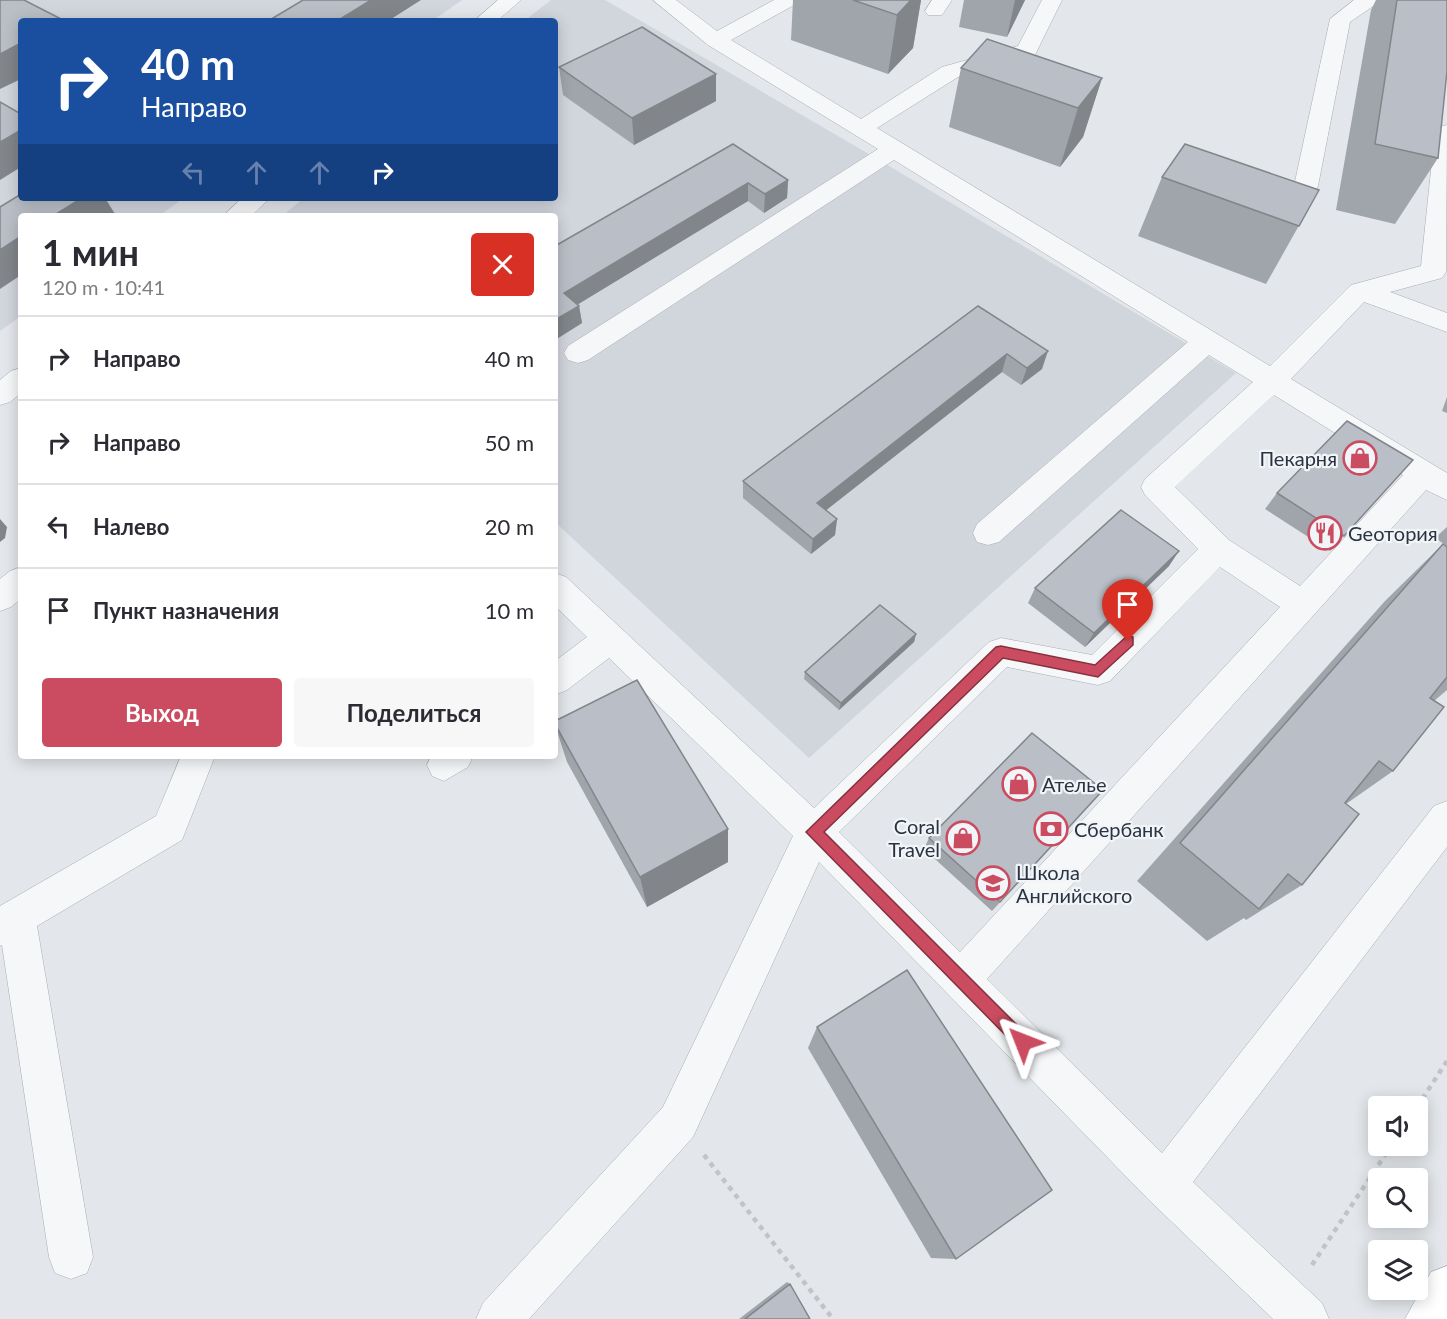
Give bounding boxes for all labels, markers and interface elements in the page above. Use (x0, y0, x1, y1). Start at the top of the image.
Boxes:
text: 40 m (141, 39, 235, 89)
icon: right (42, 42, 120, 120)
text: Направо (141, 90, 247, 123)
icon: left (177, 156, 210, 189)
icon: ahead (240, 156, 273, 189)
icon: ahead (303, 156, 336, 189)
icon: right (366, 156, 399, 189)
text: 1 мин (42, 230, 139, 274)
button: close (471, 233, 534, 296)
text: 120 m · 10:41 (42, 275, 165, 299)
icon: right (42, 342, 75, 375)
text: Направо (93, 345, 181, 372)
text: 40 m (485, 345, 534, 372)
icon: right (42, 426, 75, 459)
text: Направо (93, 429, 181, 456)
text: 50 m (485, 429, 534, 456)
shop icon: Пекарня (1342, 440, 1378, 476)
place label: Пекарня (1259, 446, 1337, 470)
icon: left (42, 510, 75, 543)
text: Налево (93, 513, 169, 540)
text: 20 m (485, 513, 534, 540)
restaurant icon: Gеотория (1307, 515, 1343, 551)
place label: Gеотория (1348, 521, 1438, 545)
pin (1102, 579, 1153, 641)
icon: arrive (1111, 588, 1144, 621)
icon: arrive (42, 594, 75, 627)
text: Пункт назначения (93, 597, 279, 624)
text: 10 m (485, 597, 534, 624)
button: Выход (42, 678, 282, 747)
button: Поделиться (294, 678, 534, 747)
shop icon: Ателье (1001, 766, 1037, 802)
place label: Ателье (1042, 772, 1106, 796)
bank icon: Сбербанк (1033, 811, 1069, 847)
place label: Coral Travel (888, 814, 940, 861)
place label: Сбербанк (1074, 817, 1164, 841)
shop icon: Coral Travel (945, 820, 981, 856)
place label: Школа Английского (1016, 860, 1132, 907)
school or university icon: Школа Английского (975, 865, 1011, 901)
position arrow (991, 1010, 1055, 1074)
map controls (1368, 1096, 1428, 1300)
button: sound (1368, 1096, 1428, 1156)
button: search (1368, 1168, 1428, 1228)
button: layers (1368, 1240, 1428, 1300)

